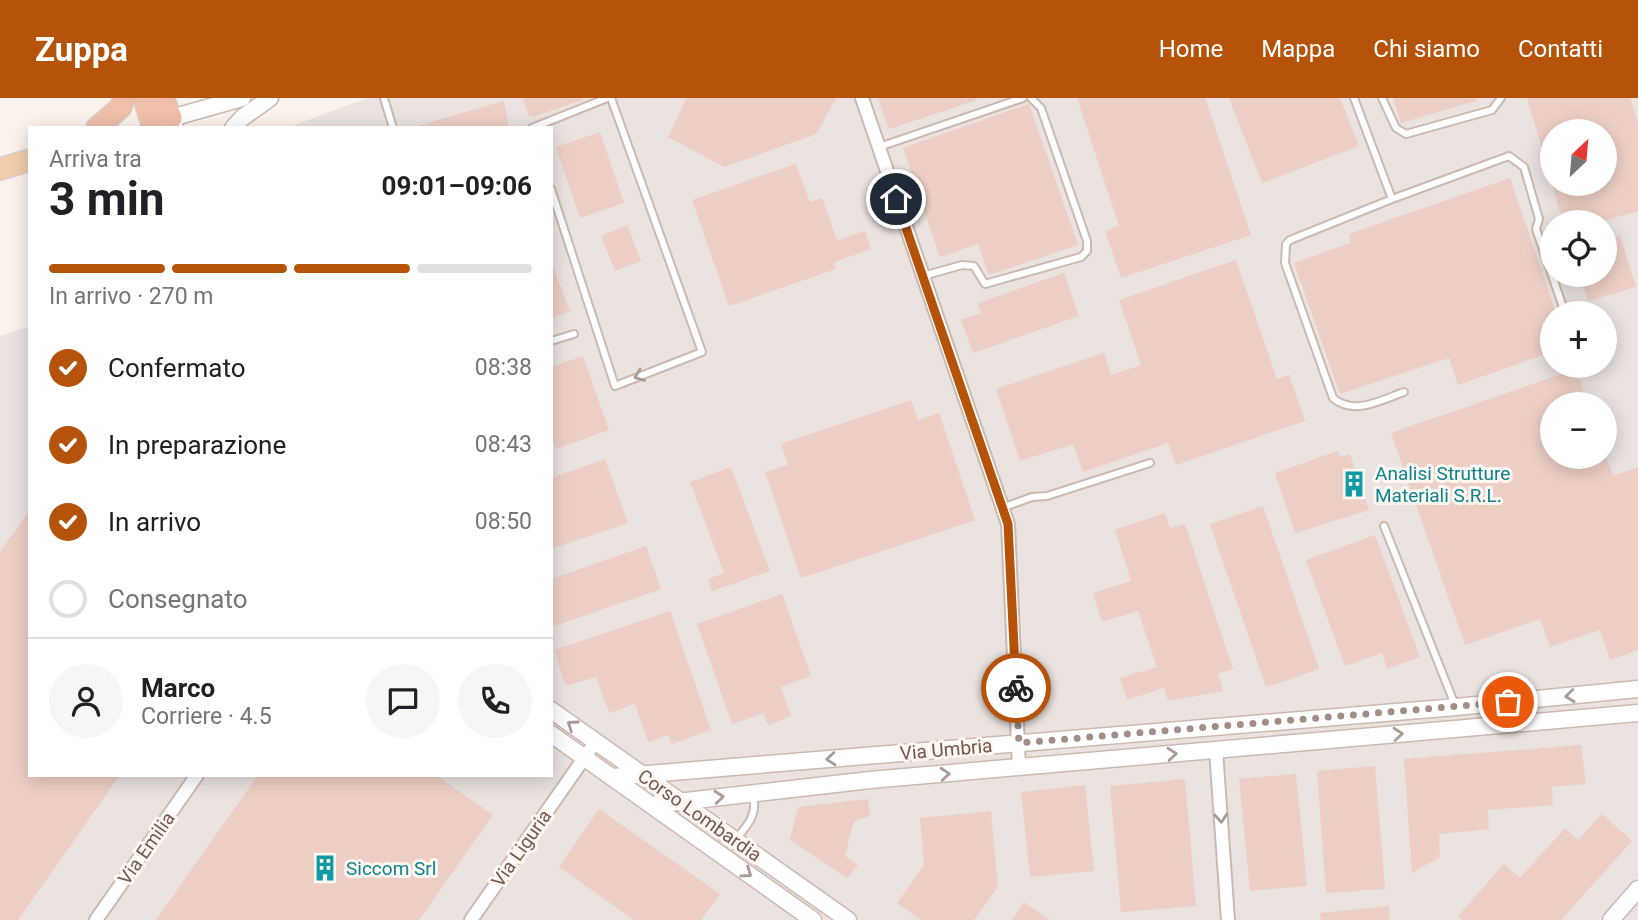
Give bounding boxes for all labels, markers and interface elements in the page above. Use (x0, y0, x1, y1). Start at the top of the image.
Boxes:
text: Zuppa (35, 30, 128, 69)
text: Home (1159, 35, 1223, 63)
text: Mappa (1261, 35, 1335, 63)
text: Chi siamo (1373, 35, 1480, 63)
text: Contatti (1518, 35, 1603, 63)
north arrow (1540, 119, 1617, 196)
map controls (1540, 119, 1617, 469)
text: Arriva tra (49, 146, 142, 173)
pin (866, 169, 926, 229)
text: 09:01–09:06 (382, 171, 532, 201)
text: 3 min (49, 172, 165, 226)
icon: home (877, 180, 915, 218)
button: locate (1540, 210, 1617, 287)
text: In arrivo · 270 m (49, 283, 214, 310)
button: + (1540, 301, 1617, 378)
icon: check (49, 349, 87, 387)
text: Confermato (108, 353, 245, 383)
text: 08:38 (475, 354, 532, 381)
one-way arrow (634, 368, 646, 382)
button: − (1540, 392, 1617, 469)
icon: check (49, 426, 87, 464)
text: In preparazione (108, 430, 286, 460)
text: 08:43 (475, 431, 532, 458)
place label: Analisi Strutture Materiali S.R.L. (1375, 462, 1510, 507)
building icon: Analisi Strutture Materiali S.R.L. (1339, 469, 1369, 499)
icon: check (49, 503, 87, 541)
text: In arrivo (108, 507, 201, 537)
text: 08:50 (475, 508, 532, 535)
text: Consegnato (108, 584, 248, 614)
courier (981, 653, 1051, 723)
button: person (49, 664, 123, 738)
button: chat (366, 664, 440, 738)
button: phone (458, 664, 532, 738)
icon: bike (997, 669, 1035, 707)
pin (1478, 672, 1538, 732)
text: Marco (141, 673, 215, 703)
icon: bag (1489, 683, 1527, 721)
one-way arrow (1564, 688, 1576, 703)
text: Corriere · 4.5 (141, 703, 272, 730)
one-way arrow (568, 721, 580, 733)
one-way arrow (1393, 727, 1404, 742)
street label: Via Umbria (899, 734, 993, 765)
one-way arrow (1167, 747, 1178, 762)
one-way arrow (825, 751, 836, 766)
street label: Corso Lombardia (633, 764, 766, 867)
one-way arrow (940, 767, 951, 782)
one-way arrow (713, 789, 725, 804)
street label: Via Liguria (486, 805, 556, 891)
street label: Via Emilia (113, 808, 180, 889)
one-way arrow (1213, 813, 1228, 824)
building icon: Siccom Srl (310, 853, 340, 883)
place label: Siccom Srl (346, 857, 436, 880)
one-way arrow (739, 865, 752, 877)

